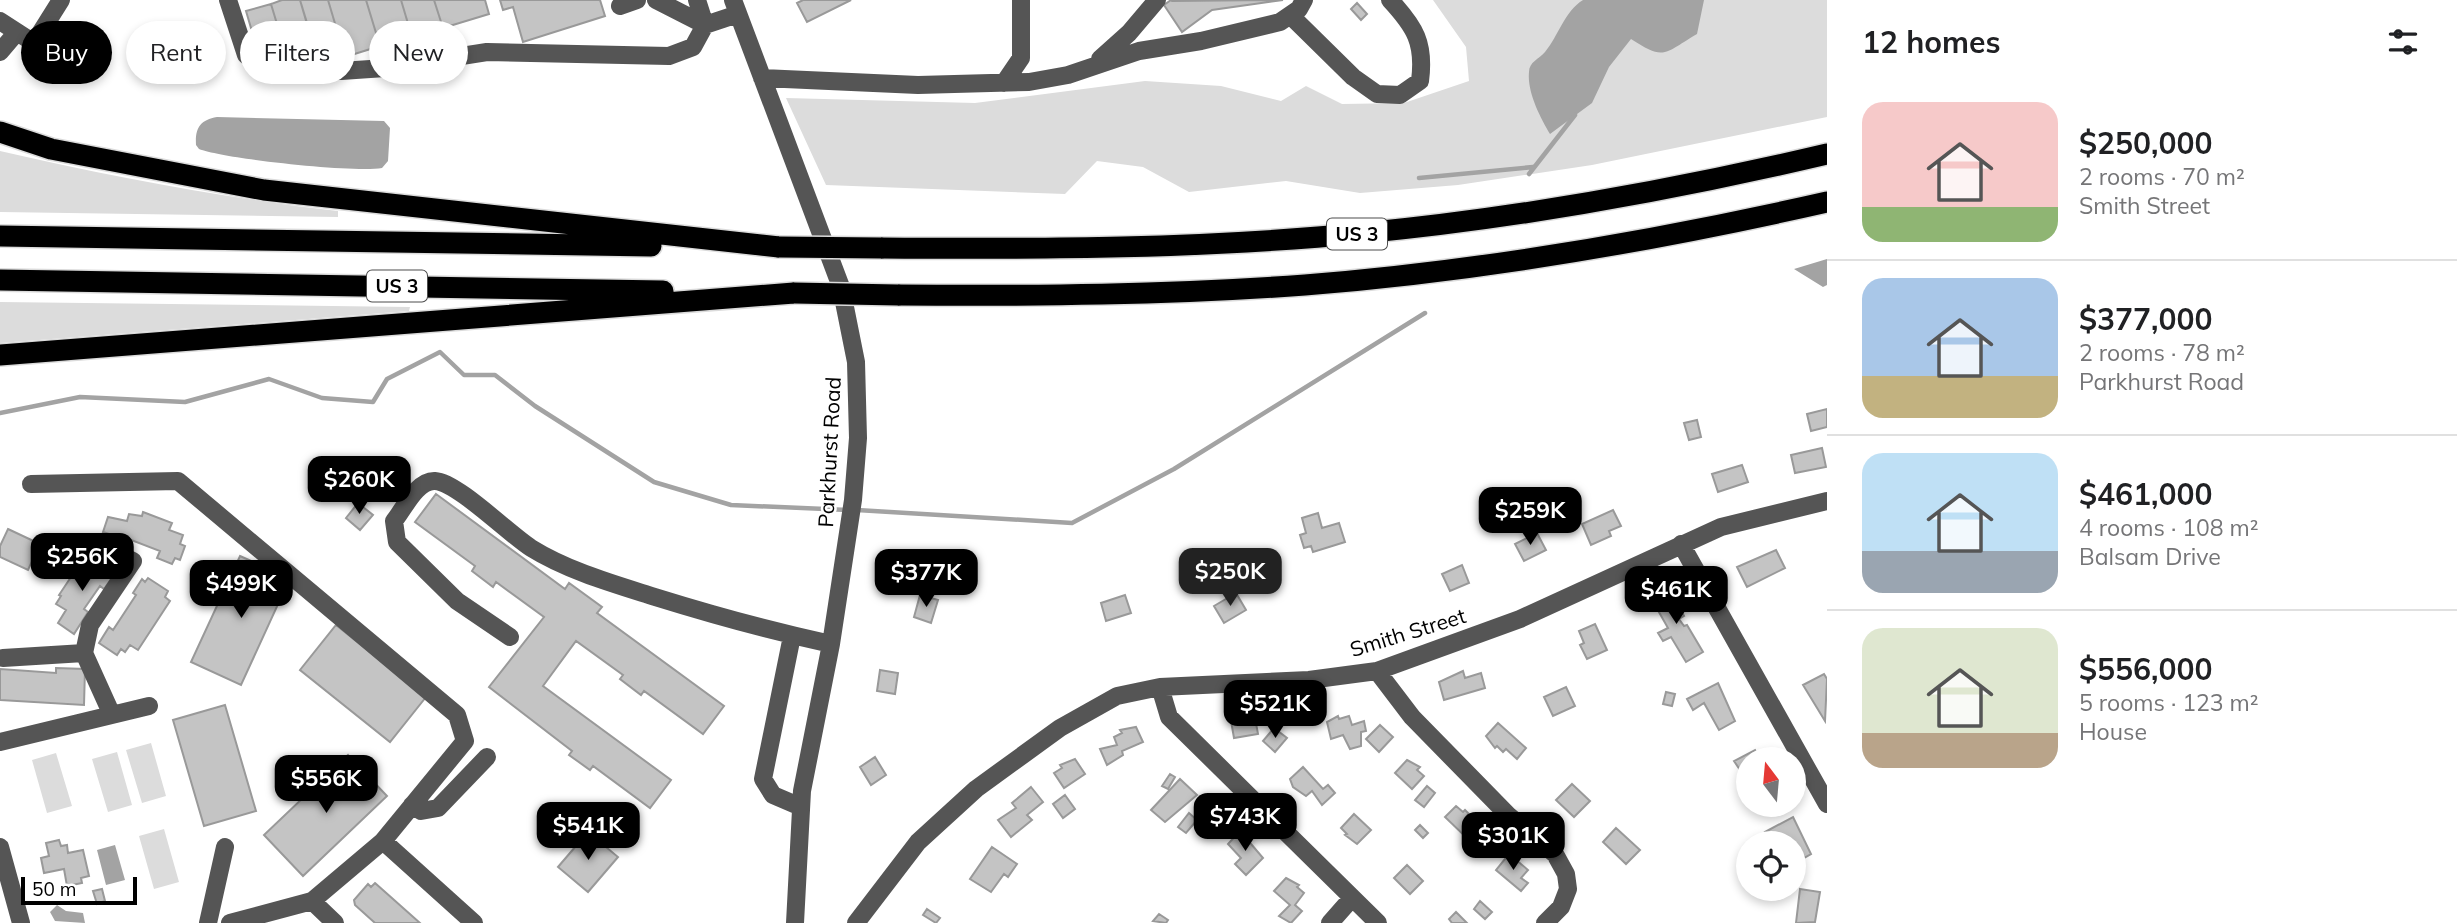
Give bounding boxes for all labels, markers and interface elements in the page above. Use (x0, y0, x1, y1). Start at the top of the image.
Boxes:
chip: Buy (21, 21, 112, 84)
chip: Rent (126, 21, 226, 84)
chip: Filters (240, 21, 355, 84)
chip: New (369, 21, 468, 84)
text: 12 homes (1862, 23, 2001, 61)
icon: filters (2384, 23, 2422, 61)
text: $250,000 (2079, 124, 2212, 162)
icon: home (1918, 130, 2002, 214)
text: 2 rooms · 70 m² (2079, 162, 2245, 191)
text: Smith Street (2079, 191, 2210, 220)
road number: US 3 (1327, 218, 1387, 250)
road number: US 3 (367, 270, 427, 302)
text: $377,000 (2079, 300, 2212, 338)
icon: home (1918, 306, 2002, 390)
text: 2 rooms · 78 m² (2079, 338, 2245, 367)
text: Parkhurst Road (2079, 367, 2244, 396)
street label: Parkhurst Road (812, 376, 846, 528)
pin: $260K (310, 456, 408, 516)
text: $260K (324, 464, 394, 493)
text: $461,000 (2079, 475, 2212, 513)
icon: home (1918, 481, 2002, 565)
pin: $259K (1481, 488, 1579, 547)
text: $259K (1495, 495, 1565, 524)
text: 4 rooms · 108 m² (2079, 513, 2259, 542)
pin: $256K (33, 534, 131, 593)
text: $256K (47, 541, 117, 570)
text: Balsam Drive (2079, 542, 2221, 571)
pin: $250K (1181, 548, 1279, 608)
pin: $377K (877, 550, 975, 609)
text: $250K (1195, 556, 1265, 585)
text: $377K (891, 557, 961, 586)
pin: $499K (192, 560, 290, 620)
pin: $461K (1627, 566, 1725, 626)
text: $499K (206, 568, 276, 597)
text: $461K (1641, 574, 1711, 603)
street label: Smith Street (1347, 602, 1469, 662)
text: $556,000 (2079, 650, 2212, 688)
icon: home (1918, 656, 2002, 740)
pin: $521K (1226, 680, 1324, 740)
text: $521K (1240, 688, 1310, 717)
text: 5 rooms · 123 m² (2079, 688, 2259, 717)
text: House (2079, 717, 2147, 746)
north arrow (1736, 747, 1806, 817)
map controls (1736, 747, 1806, 901)
pin: $556K (277, 756, 375, 815)
text: $556K (291, 763, 361, 792)
pin: $743K (1196, 794, 1294, 853)
text: $743K (1210, 801, 1280, 830)
pin: $541K (539, 802, 637, 862)
text: $541K (553, 810, 623, 839)
pin: $301K (1464, 812, 1562, 872)
text: $301K (1478, 820, 1548, 849)
button: locate (1736, 831, 1806, 901)
scale bar (21, 874, 136, 906)
text: 50 m (32, 877, 76, 901)

